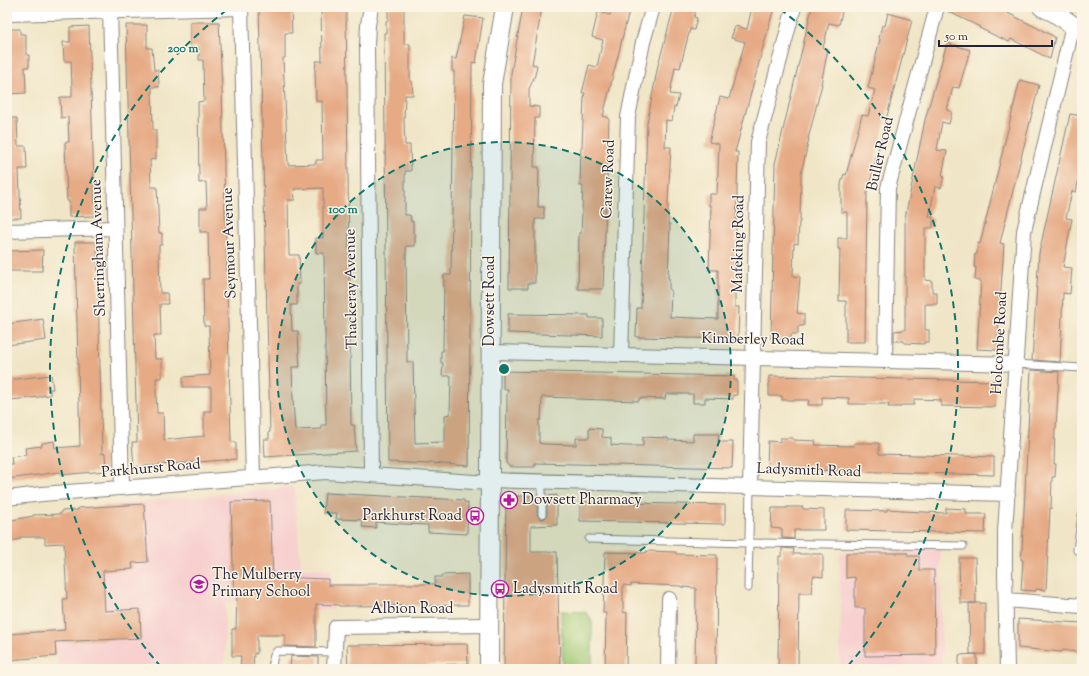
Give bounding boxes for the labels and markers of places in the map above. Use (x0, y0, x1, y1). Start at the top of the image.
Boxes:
centre of rings (497, 362, 511, 376)
pharmacy icon: Dowsett Pharmacy (499, 490, 519, 510)
place label: Dowsett Pharmacy (522, 490, 642, 511)
place label: Parkhurst Road (362, 506, 463, 527)
bus stop icon: Parkhurst Road (465, 506, 485, 526)
place label: The Mulberry Primary School (212, 565, 310, 603)
school or university icon: The Mulberry Primary School (189, 574, 209, 594)
bus stop icon: Ladysmith Road (490, 579, 510, 599)
place label: Ladysmith Road (513, 579, 618, 600)

